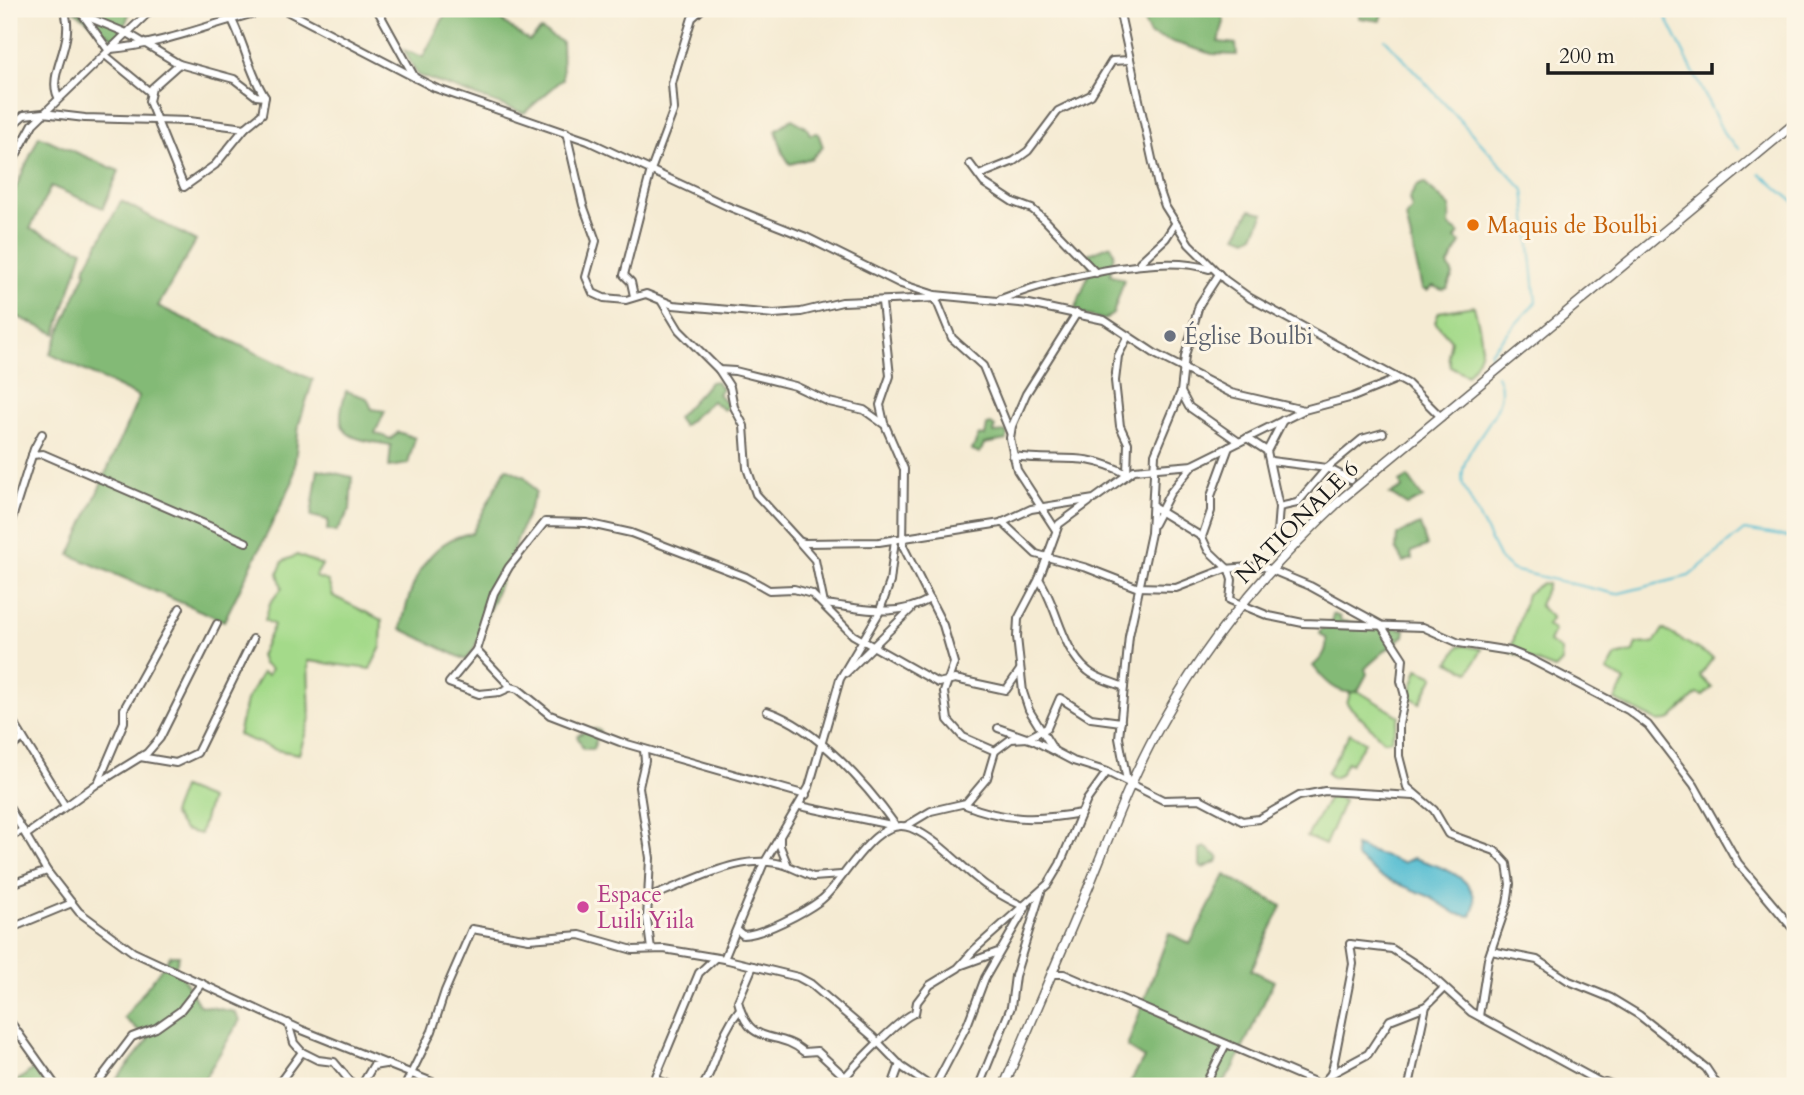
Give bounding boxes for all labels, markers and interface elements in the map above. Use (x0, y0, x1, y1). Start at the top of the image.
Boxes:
scale bar (1548, 32, 1713, 76)
text: 200 m (1559, 42, 1615, 71)
place label: Maquis de Boulbi (1487, 210, 1658, 241)
marker: Maquis de Boulbi (1465, 217, 1481, 233)
place label: Église Boulbi (1184, 321, 1313, 352)
marker: Église Boulbi (1162, 328, 1178, 344)
street label: NATIONALE 6 (1229, 454, 1365, 590)
place label: Espace Luili Yiila (597, 879, 694, 936)
marker: Espace Luili Yiila (575, 899, 591, 915)

